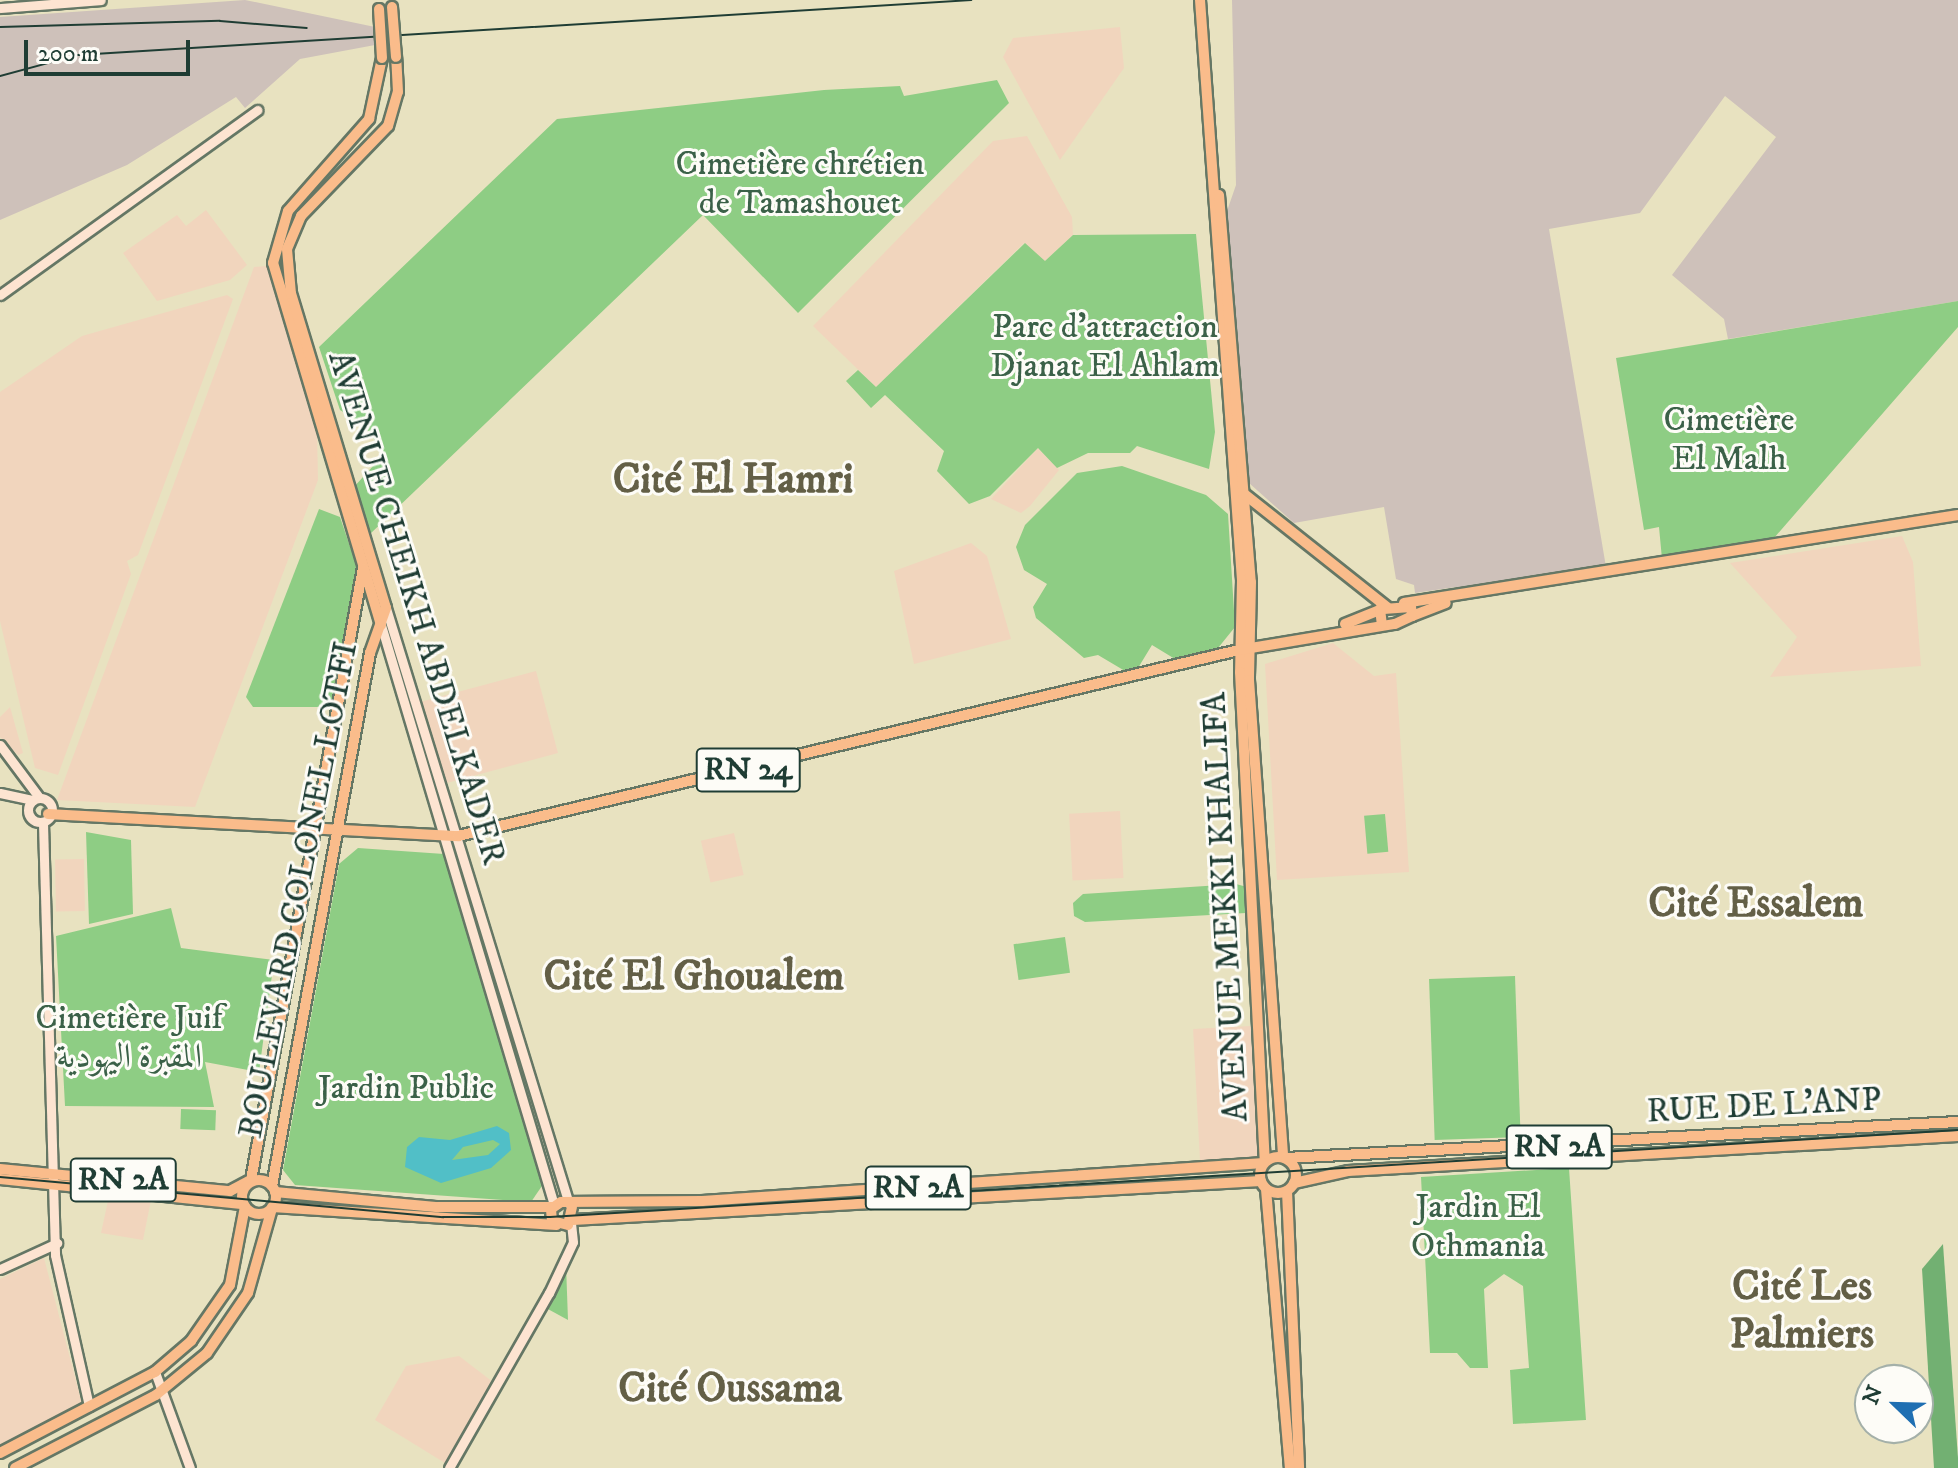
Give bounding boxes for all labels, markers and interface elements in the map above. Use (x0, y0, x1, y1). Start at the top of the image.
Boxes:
scale bar (28, 24, 194, 74)
text: 200 m (38, 39, 99, 69)
park label: Cimetière chrétien de Tamashouet (675, 144, 925, 224)
park label: Parc d'attraction Djanat El Ahlam (990, 307, 1220, 386)
street label: AVENUE CHEIKH ABDELKADER (318, 346, 514, 870)
park label: Cimetière El Malh (1663, 400, 1795, 480)
district label: Cité El Hamri (613, 455, 853, 505)
street label: BOULEVARD COLONEL LOTFI (231, 638, 367, 1142)
street label: AVENUE MEKKI KHALIFA (1194, 691, 1258, 1123)
road number: RN 24 (694, 742, 802, 798)
district label: Cité Essalem (1648, 879, 1864, 929)
district label: Cité El Ghoualem (544, 952, 844, 1002)
park label: Cimetière Juif المقبرة اليهودية (35, 998, 223, 1078)
park label: Jardin Public (318, 1069, 494, 1109)
street label: RUE DE L'ANP (1646, 1079, 1882, 1133)
road number: RN 2A (1505, 1119, 1613, 1175)
road number: RN 2A (69, 1152, 177, 1208)
road number: RN 2A (864, 1160, 972, 1216)
park label: Jardin El Othmania (1411, 1187, 1545, 1266)
district label: Cité Les Palmiers (1730, 1262, 1874, 1360)
district label: Cité Oussama (618, 1364, 842, 1414)
north arrow (1854, 1364, 1934, 1444)
text: N (1857, 1382, 1889, 1409)

